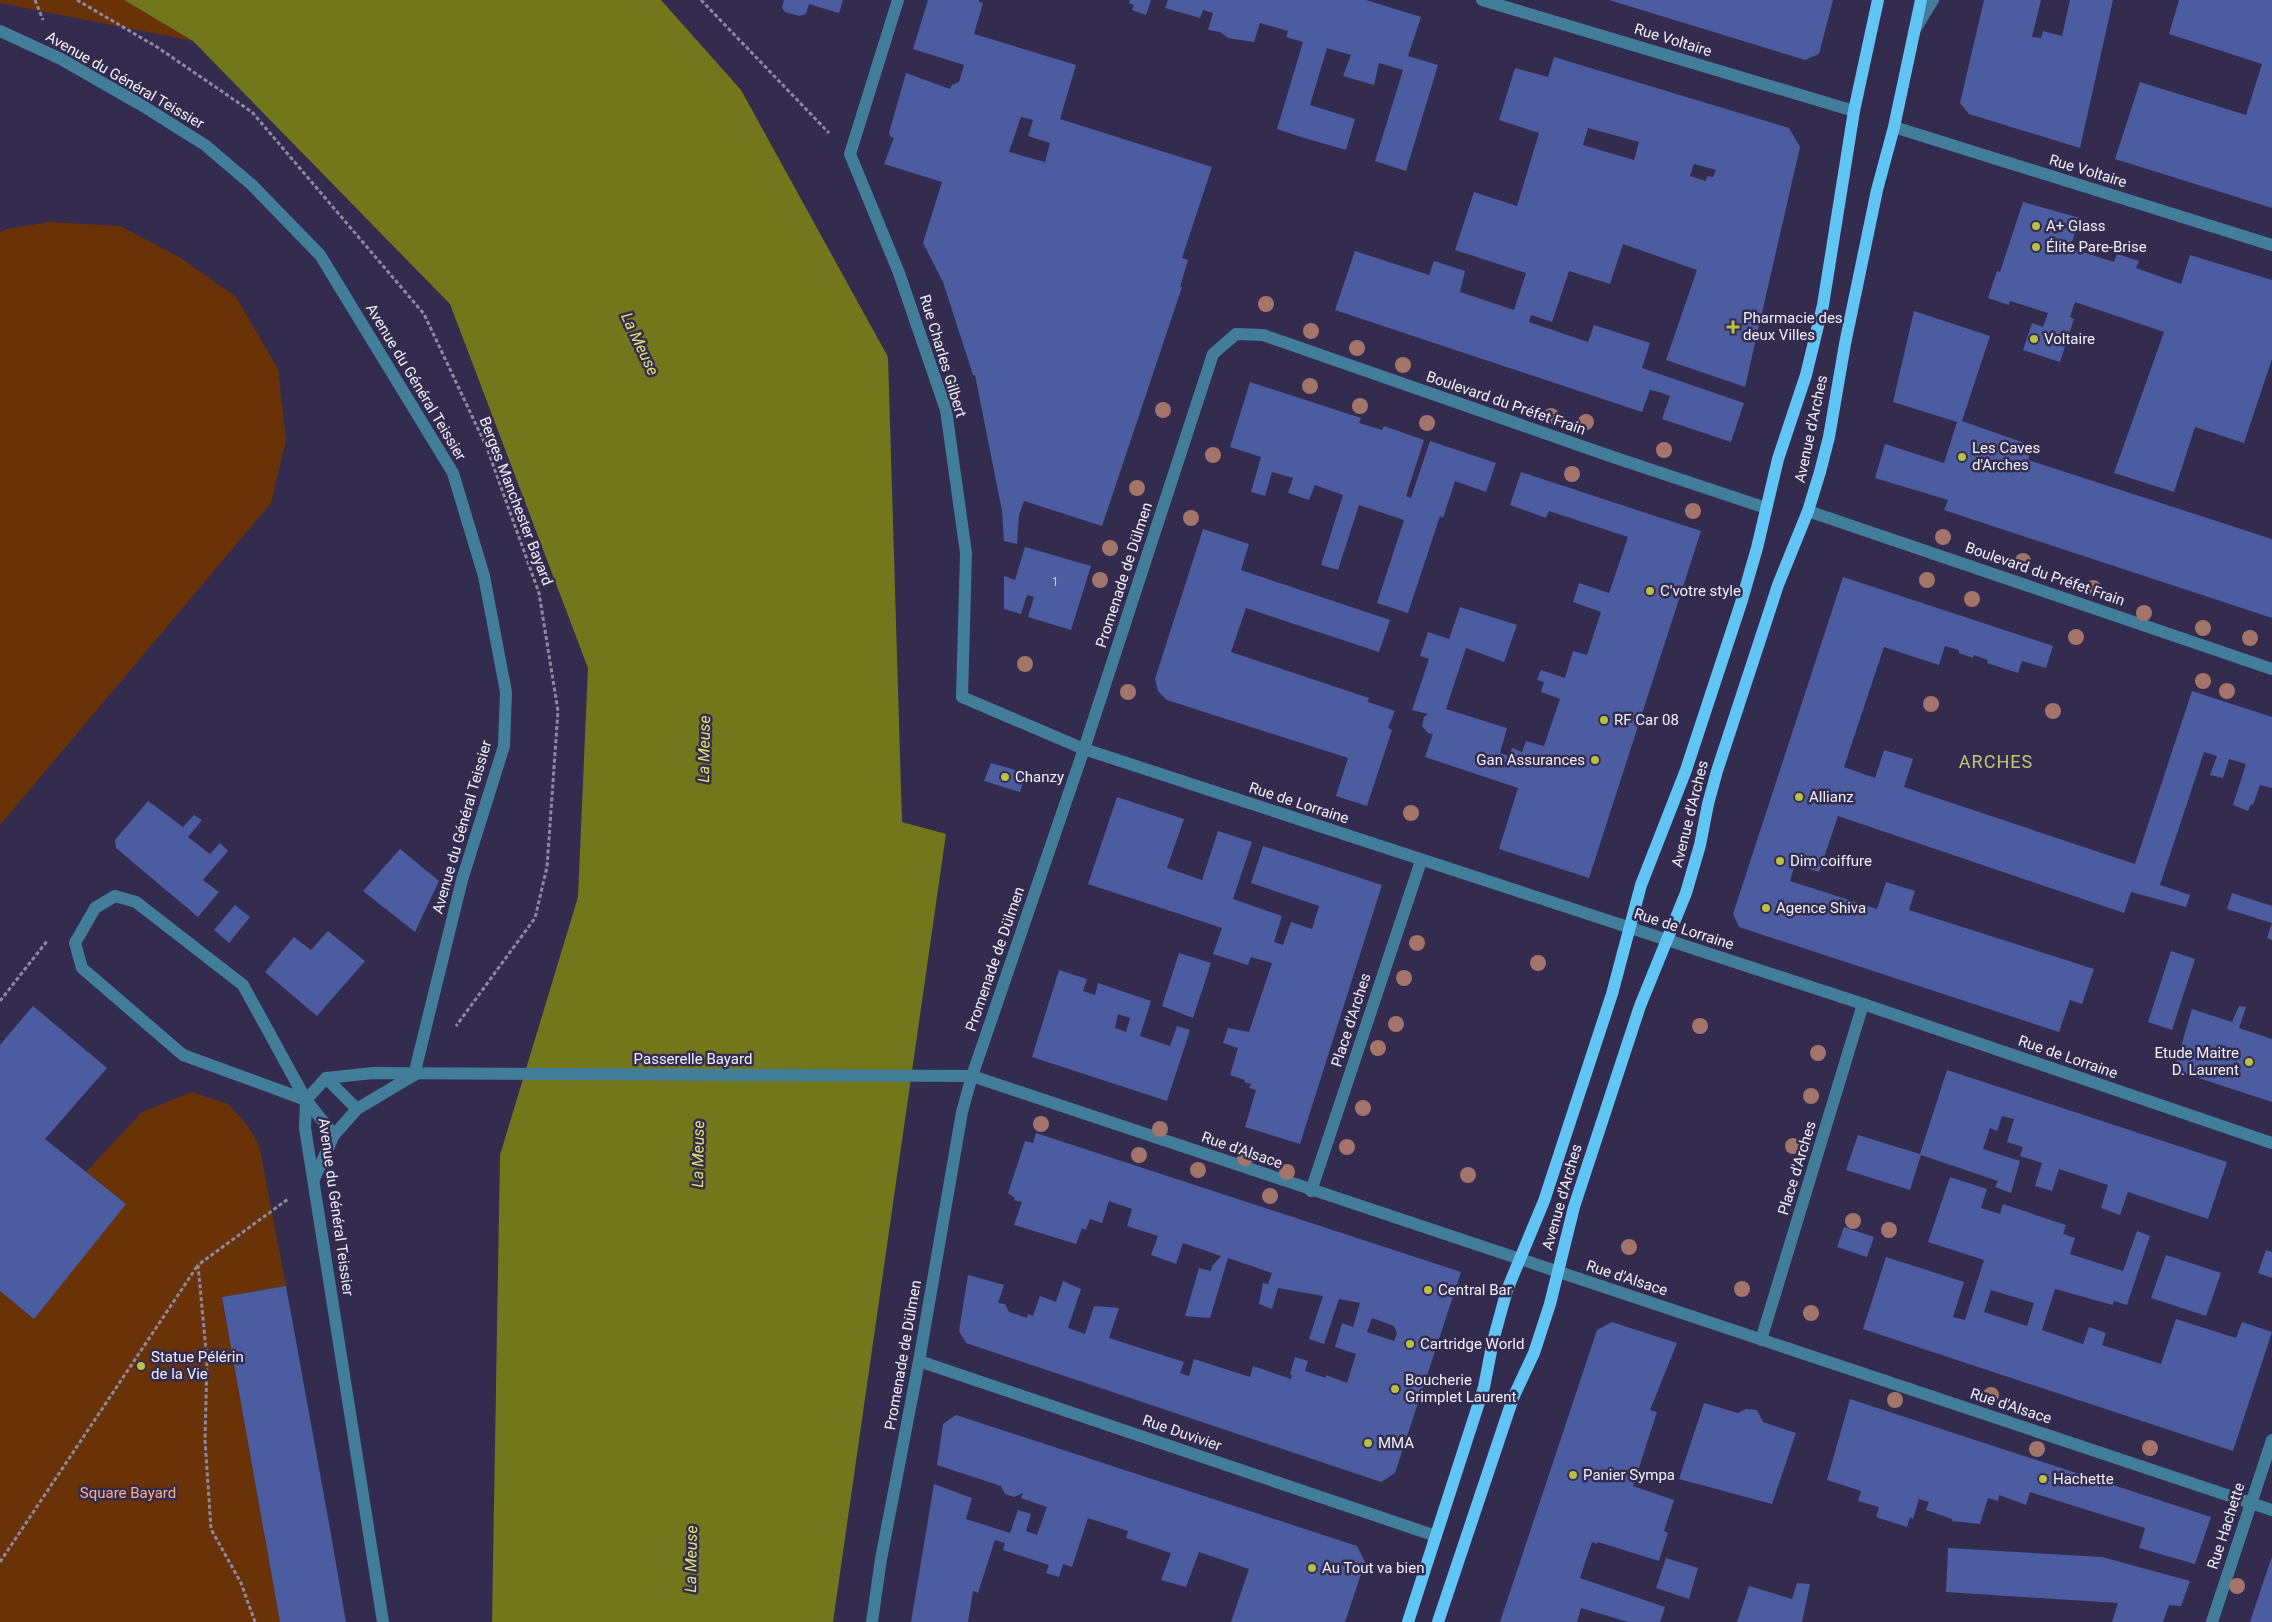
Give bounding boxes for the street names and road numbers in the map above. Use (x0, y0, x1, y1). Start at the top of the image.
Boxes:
street label: Rue Voltaire (1632, 20, 1714, 60)
street label: Avenue du Général Teissier (43, 27, 207, 133)
street label: Rue Voltaire (2047, 151, 2129, 191)
street label: Rue Charles Gilbert (916, 292, 970, 420)
street label: Avenue du Général Teissier (362, 300, 470, 464)
street label: Boulevard du Préfet Frain (1424, 367, 1588, 439)
street label: Avenue d'Arches (1791, 374, 1831, 484)
street label: Berges Manchester Bayard (476, 414, 556, 588)
street label: Promenade de Dülmen (1092, 500, 1156, 650)
street label: Boulevard du Préfet Frain (1963, 538, 2127, 610)
street label: Avenue du Général Teissier (429, 738, 495, 916)
street label: Avenue d'Arches (1668, 759, 1712, 869)
street label: Rue de Lorraine (1247, 778, 1351, 828)
street label: Promenade de Dülmen (962, 884, 1028, 1034)
street label: Rue de Lorraine (1632, 904, 1736, 954)
street label: Place d'Arches (1327, 971, 1375, 1069)
street label: Rue de Lorraine (2016, 1032, 2120, 1082)
street label: Passerelle Bayard (634, 1050, 752, 1068)
street label: Avenue du Général Teissier (315, 1117, 357, 1297)
street label: Place d'Arches (1774, 1119, 1820, 1217)
street label: Rue d'Alsace (1199, 1128, 1285, 1172)
street label: Avenue d'Arches (1538, 1142, 1586, 1252)
street label: Rue d'Alsace (1584, 1256, 1670, 1300)
street label: Promenade de Dülmen (881, 1279, 925, 1431)
street label: Rue d'Alsace (1968, 1384, 2054, 1428)
street label: Rue Duvivier (1140, 1411, 1224, 1455)
street label: Rue Hachette (2204, 1480, 2248, 1572)

